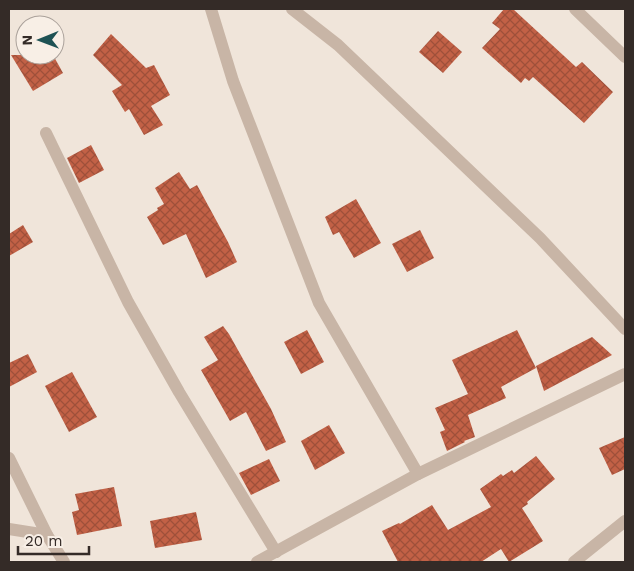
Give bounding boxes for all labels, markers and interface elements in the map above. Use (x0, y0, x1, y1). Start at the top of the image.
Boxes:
north arrow (15, 15, 65, 65)
text: N (19, 35, 35, 46)
scale bar (18, 524, 89, 556)
text: 20 m (25, 532, 63, 550)

